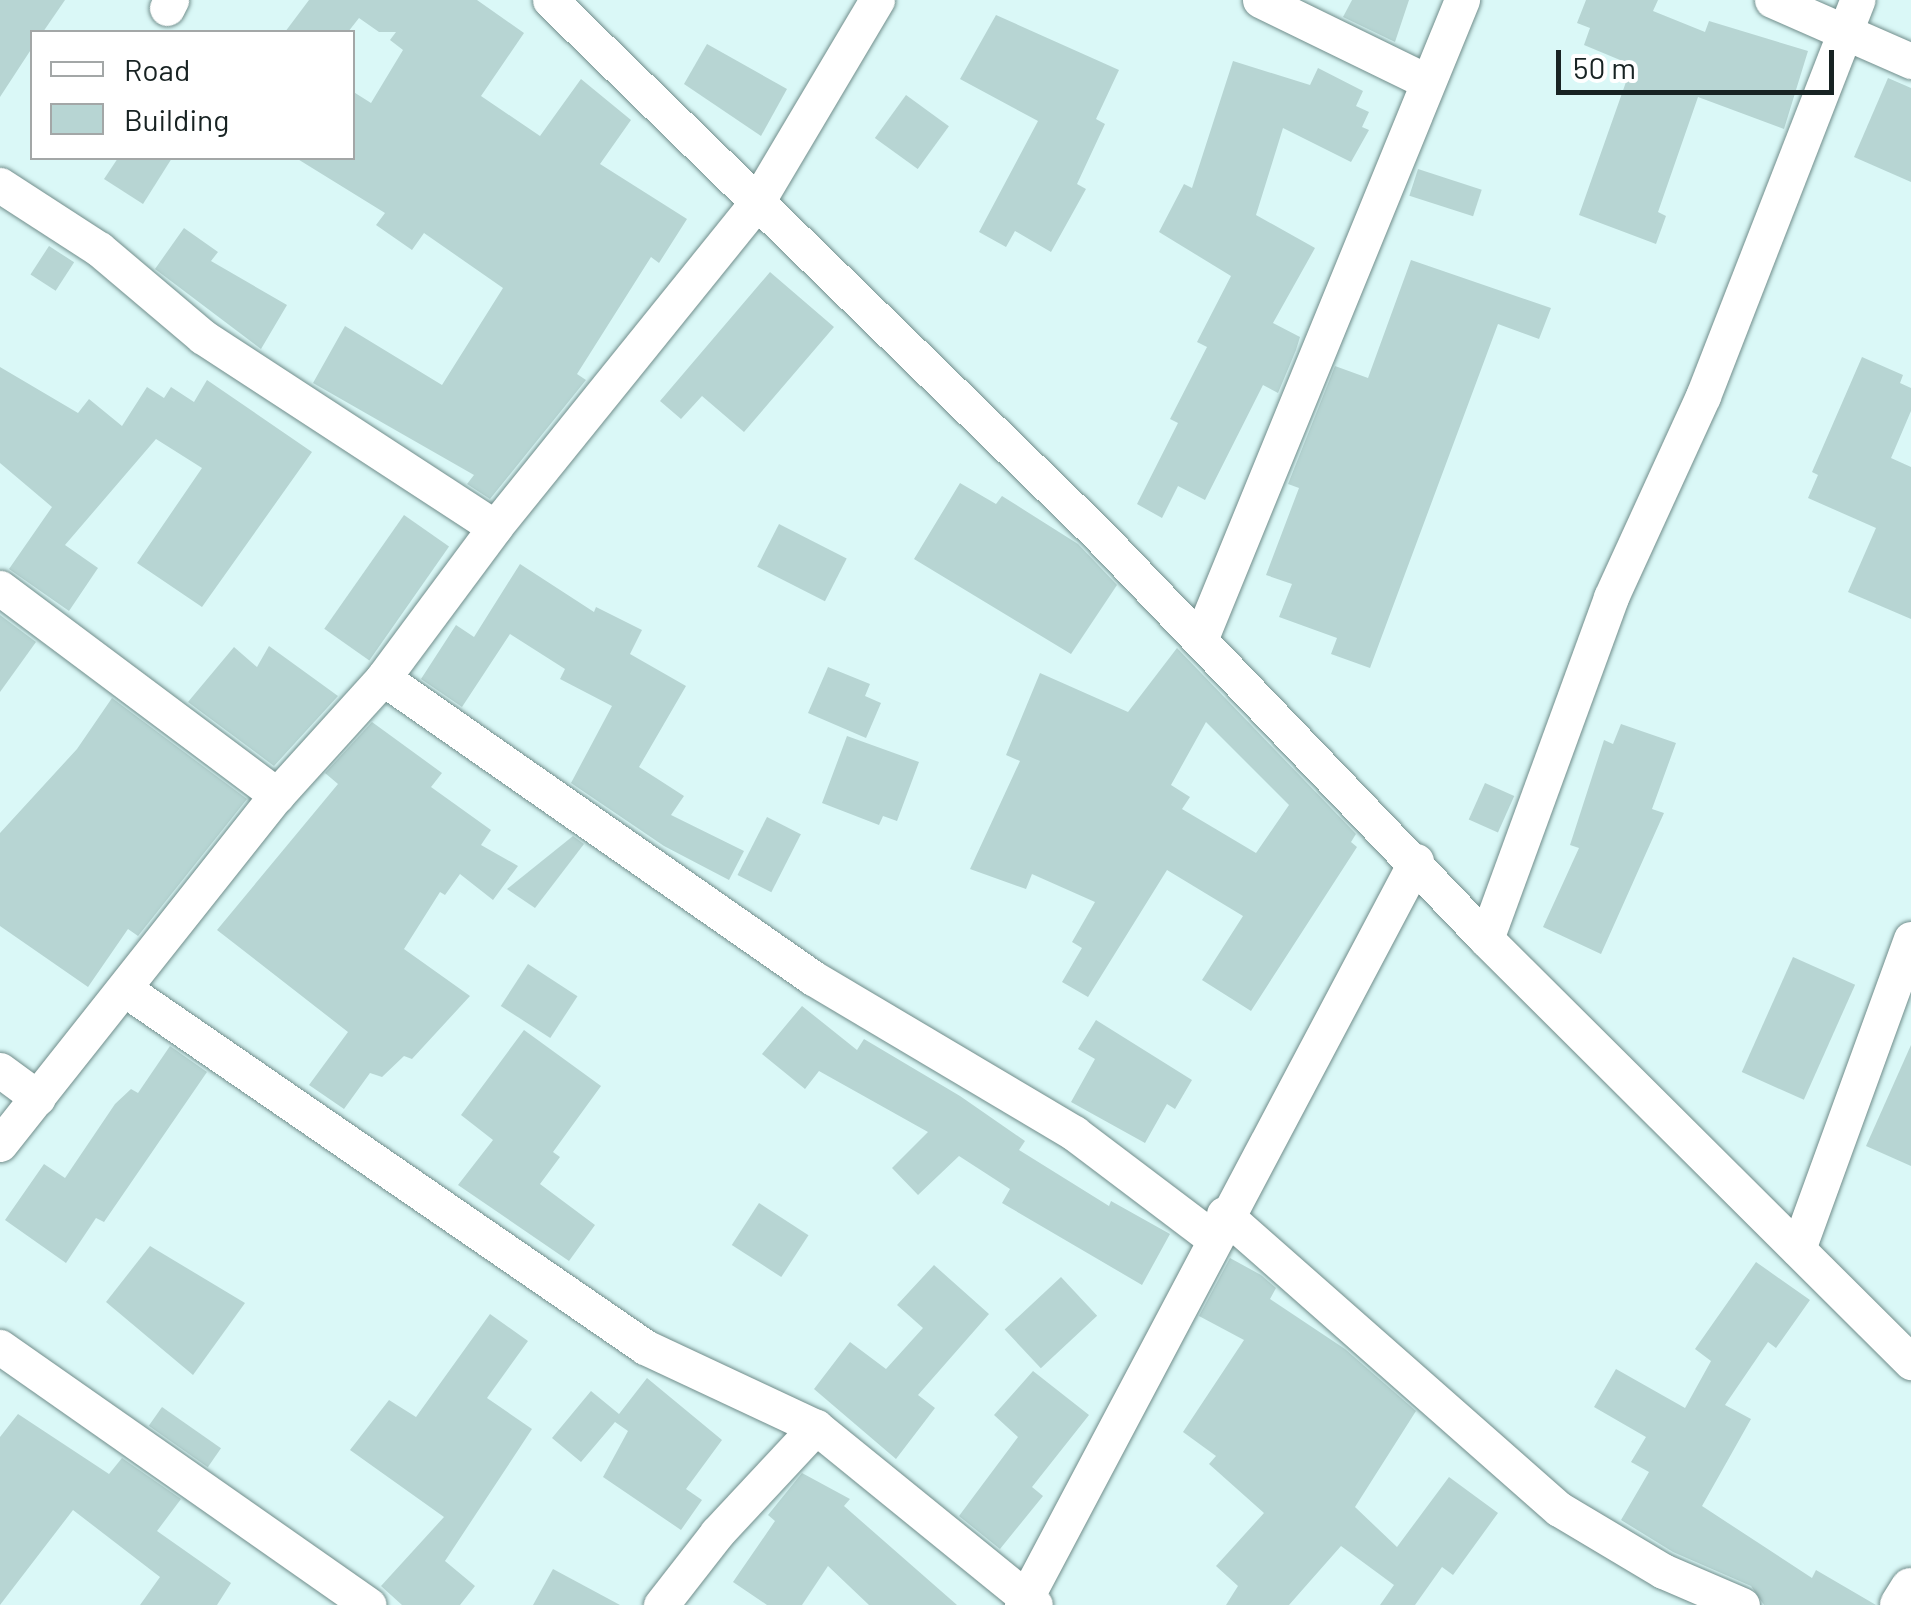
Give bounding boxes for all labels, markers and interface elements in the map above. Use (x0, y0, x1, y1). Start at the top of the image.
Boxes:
legend (30, 30, 355, 160)
scale bar (1561, 30, 1838, 92)
text: 50 m (1573, 49, 1636, 85)
text: Road (124, 51, 190, 87)
text: Building (124, 101, 229, 137)

